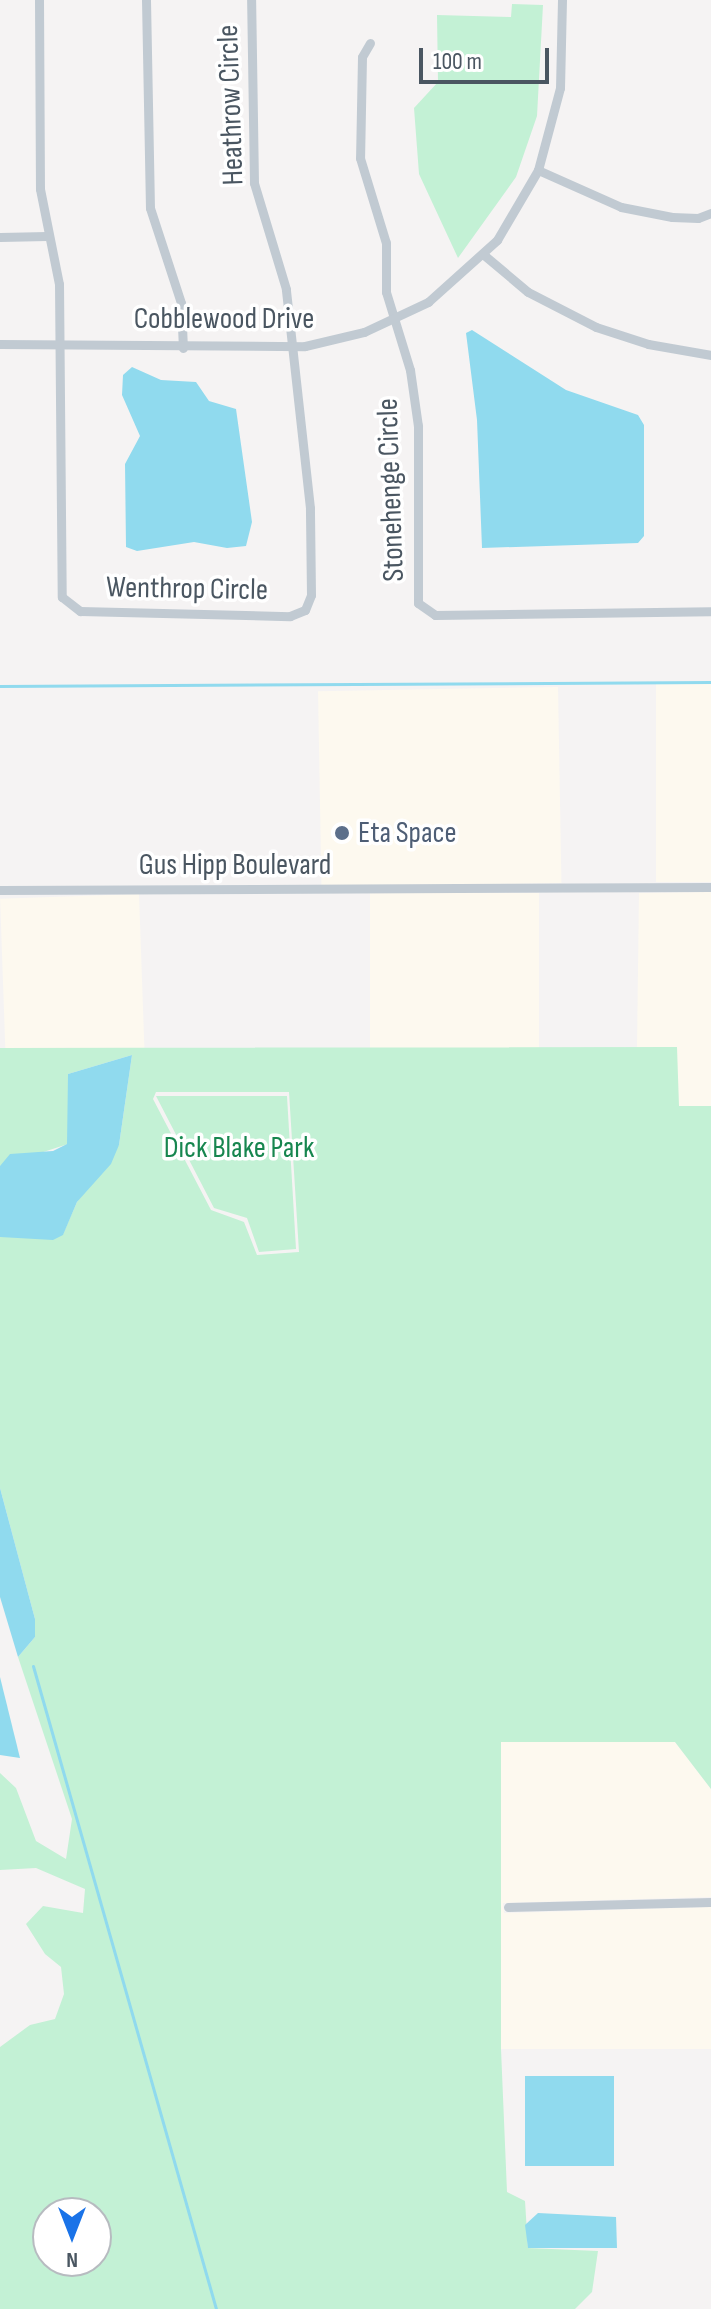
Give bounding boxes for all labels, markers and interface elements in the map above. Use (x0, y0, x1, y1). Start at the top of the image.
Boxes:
street label: Heathrow Circle (210, 24, 252, 186)
scale bar (423, 32, 553, 82)
text: 100 m (433, 47, 482, 76)
street label: Cobblewood Drive (134, 301, 314, 337)
street label: Stonehenge Circle (370, 398, 412, 582)
street label: Wenthrop Circle (106, 570, 268, 608)
place label: Eta Space (358, 815, 456, 851)
marker: Eta Space (333, 824, 351, 842)
street label: Gus Hipp Boulevard (139, 847, 331, 883)
park label: Dick Blake Park (164, 1130, 314, 1166)
north arrow (32, 2197, 112, 2277)
text: N (66, 2246, 78, 2273)

